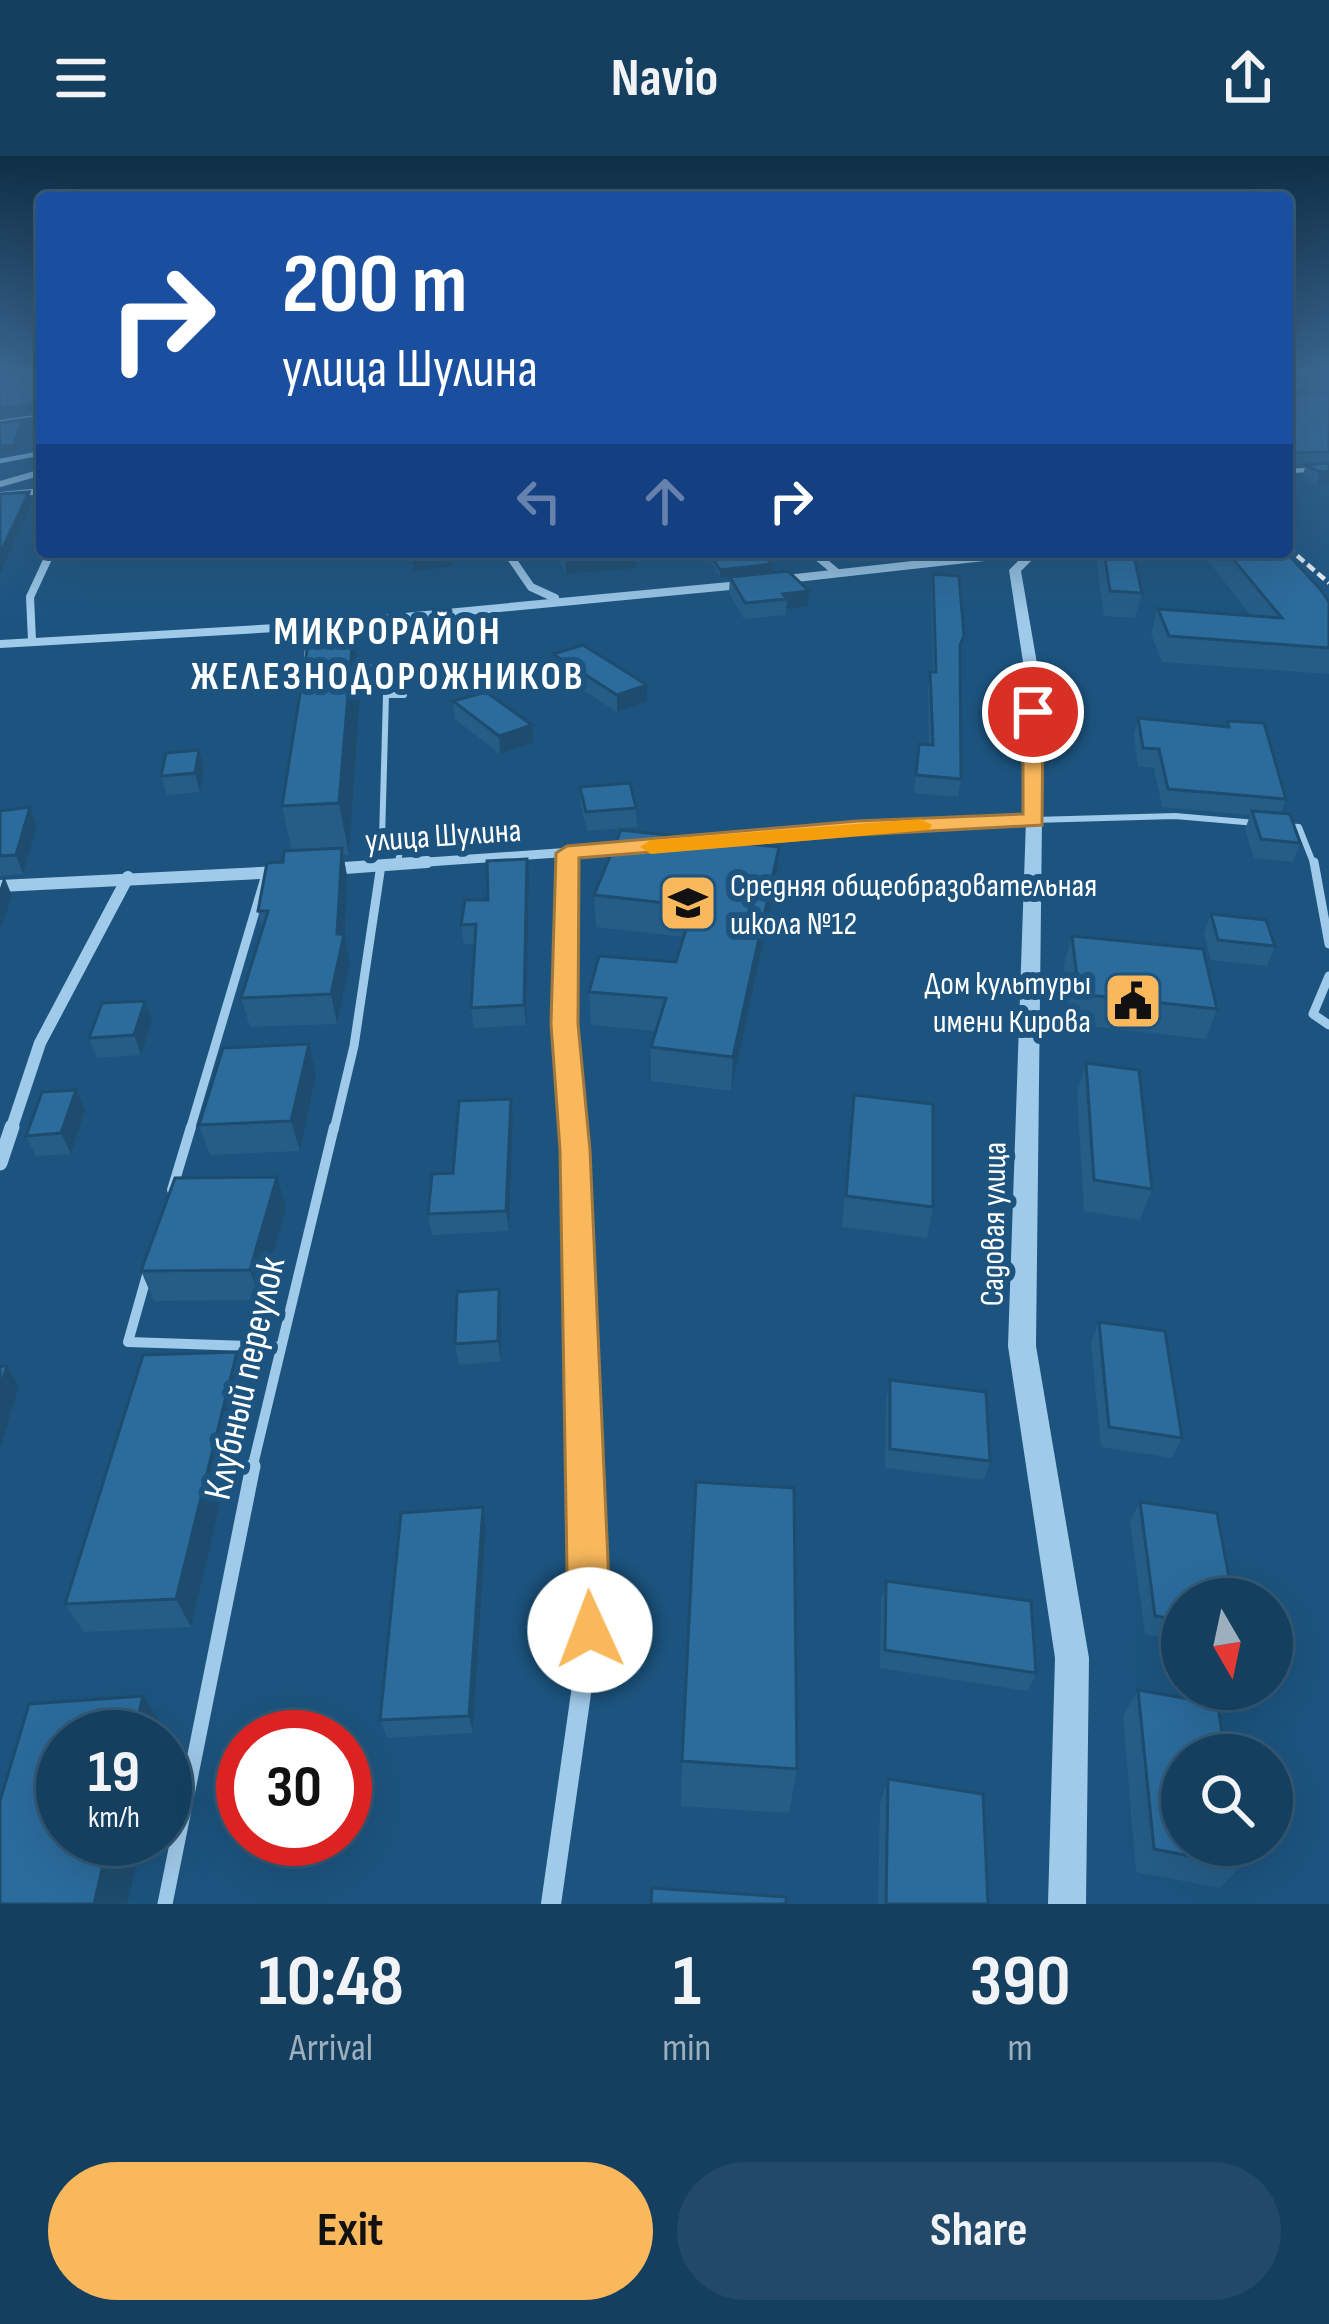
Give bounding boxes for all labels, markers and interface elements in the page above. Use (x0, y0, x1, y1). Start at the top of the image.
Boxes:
icon: menu (48, 45, 114, 111)
icon: share (1215, 45, 1281, 111)
text: Navio (611, 46, 718, 111)
text: 200 m (282, 235, 468, 336)
icon: right (84, 240, 240, 396)
text: улица Шулина (282, 337, 538, 402)
icon: left (506, 468, 572, 534)
icon: ahead (632, 468, 698, 534)
icon: right (758, 468, 824, 534)
district label: МИКРОРАЙОН ЖЕЛЕЗНОДОРОЖНИКОВ (191, 609, 585, 701)
pin (982, 661, 1084, 763)
icon: arrive (1000, 679, 1066, 745)
street label: улица Шулина (364, 811, 523, 861)
place label: Средняя общеобразовательная школа №12 (730, 866, 1097, 944)
school or university icon: Средняя общеобразовательная школа №12 (657, 872, 719, 934)
place label: Дом культуры имени Кирова (924, 964, 1091, 1042)
public building icon: Дом культуры имени Кирова (1102, 970, 1164, 1032)
street label: Садовая улица (973, 1141, 1015, 1307)
street label: Клубный переулок (195, 1253, 296, 1504)
position arrow (527, 1567, 653, 1693)
north arrow (1161, 1578, 1293, 1710)
map controls (1161, 1578, 1293, 1866)
speed limit sign: 30 (216, 1710, 372, 1866)
button: search (1161, 1734, 1293, 1866)
text: 19 (88, 1737, 140, 1809)
text: km/h (88, 1800, 140, 1836)
text: 10:48 (259, 1939, 404, 2026)
text: 1 (673, 1939, 701, 2026)
text: 390 (970, 1939, 1070, 2026)
text: Arrival (289, 2025, 373, 2072)
text: min (662, 2025, 711, 2072)
text: m (1008, 2025, 1033, 2072)
button: Exit (48, 2162, 653, 2300)
button: Share (677, 2162, 1281, 2300)

